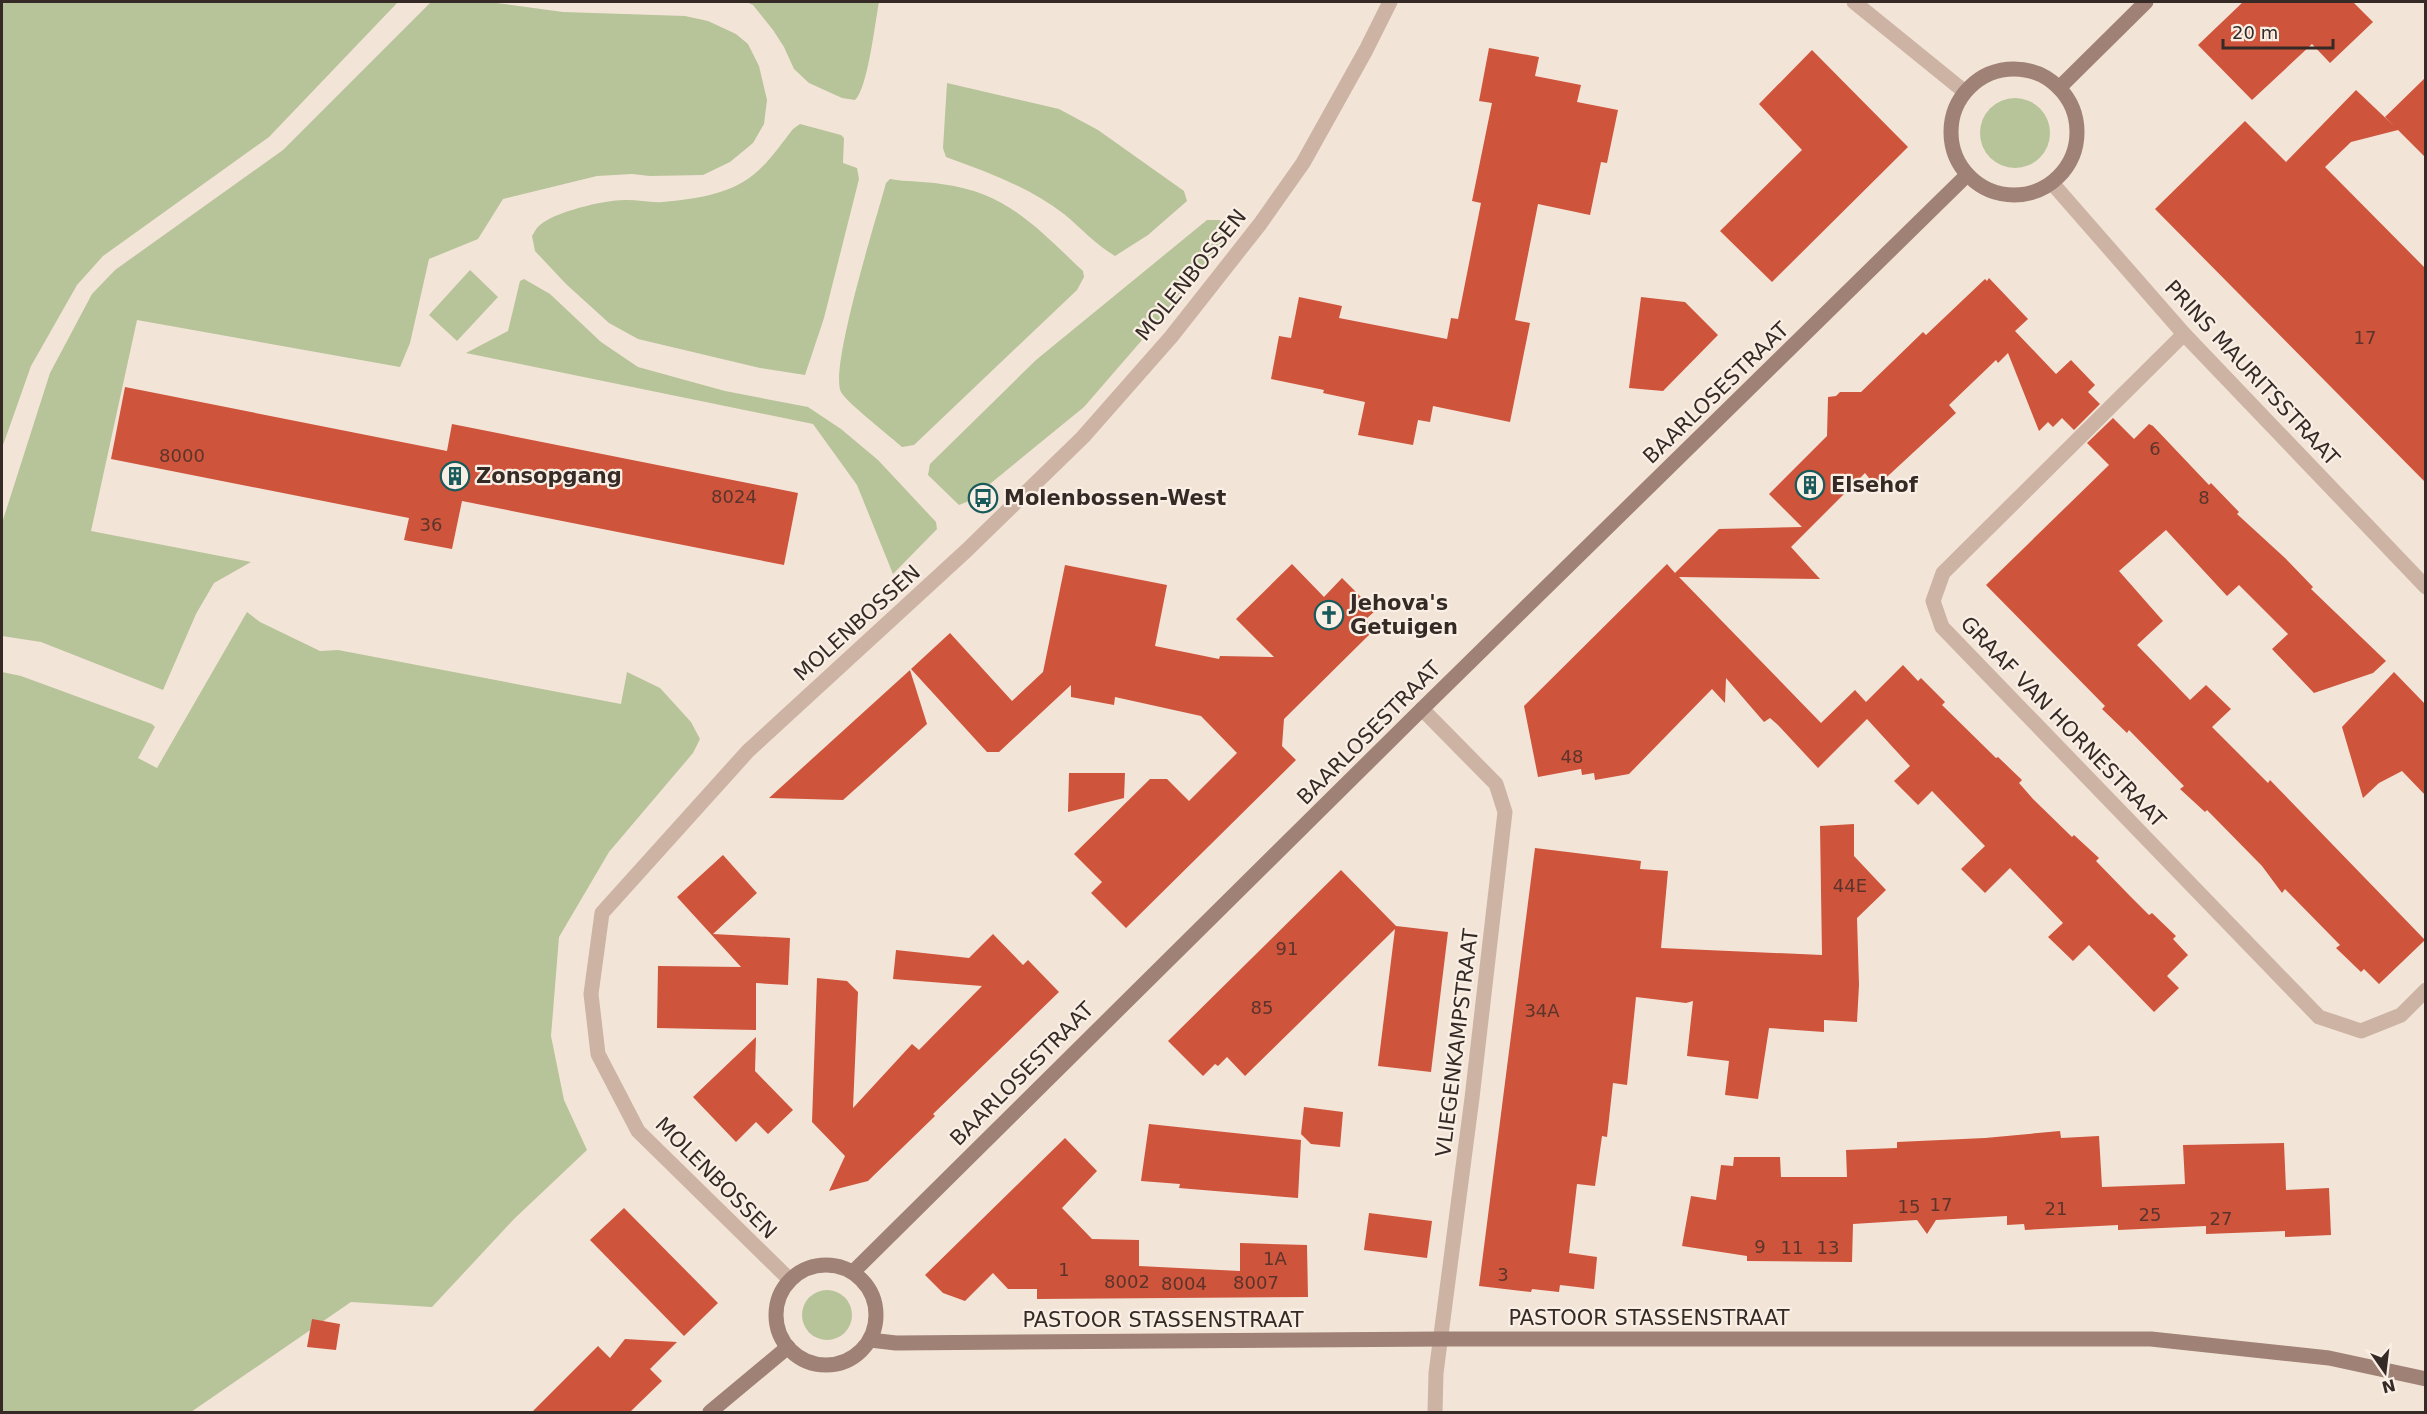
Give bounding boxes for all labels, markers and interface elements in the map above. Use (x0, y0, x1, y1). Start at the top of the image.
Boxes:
scale bar (2223, 12, 2332, 50)
text: 20 m (2232, 22, 2278, 43)
street label: MOLENBOSSEN (1131, 205, 1251, 345)
street label: PRINS MAURITSSTRAAT (2160, 275, 2344, 471)
street label: BAARLOSESTRAAT (1638, 317, 1794, 469)
house number: 17 (2354, 327, 2376, 348)
house number: 6 (2149, 438, 2161, 459)
house number: 8000 (159, 445, 205, 466)
building icon: Zonsopgang (439, 460, 471, 492)
place label: Zonsopgang (476, 464, 622, 488)
building icon: Elsehof (1794, 469, 1826, 501)
place label: Elsehof (1831, 473, 1919, 497)
bus stop icon: Molenbossen-West (967, 482, 999, 514)
house number: 8024 (711, 486, 757, 507)
place label: Molenbossen-West (1004, 486, 1226, 510)
house number: 8 (2198, 487, 2210, 508)
house number: 36 (420, 514, 442, 535)
street label: MOLENBOSSEN (789, 560, 925, 686)
place label: Jehova's Getuigen (1348, 591, 1458, 639)
church icon: Jehova's Getuigen (1313, 599, 1345, 631)
street label: GRAAF VAN HORNESTRAAT (1956, 611, 2170, 833)
street label: BAARLOSESTRAAT (1292, 656, 1446, 810)
house number: 48 (1561, 746, 1583, 767)
house number: 44E (1833, 875, 1867, 896)
street label: VLIEGENKAMPSTRAAT (1431, 927, 1483, 1158)
house number: 91 (1276, 938, 1298, 959)
street label: BAARLOSESTRAAT (945, 997, 1099, 1151)
house number: 85 (1251, 997, 1273, 1018)
house number: 34A (1524, 1000, 1560, 1021)
street label: MOLENBOSSEN (650, 1112, 782, 1244)
house number: 17 (1930, 1194, 1952, 1215)
house number: 15 (1898, 1196, 1920, 1217)
house number: 21 (2045, 1198, 2067, 1219)
house number: 25 (2139, 1204, 2161, 1225)
house number: 27 (2210, 1208, 2232, 1229)
house number: 9 (1754, 1236, 1766, 1257)
house number: 11 (1781, 1237, 1803, 1258)
house number: 13 (1817, 1237, 1839, 1258)
house number: 1A (1263, 1248, 1288, 1269)
house number: 1 (1058, 1259, 1070, 1280)
house number: 3 (1497, 1264, 1509, 1285)
house number: 8002 (1104, 1271, 1150, 1292)
house number: 8007 (1233, 1272, 1279, 1293)
house number: 8004 (1161, 1273, 1207, 1294)
street label: PASTOOR STASSENSTRAAT (1508, 1306, 1790, 1330)
street label: PASTOOR STASSENSTRAAT (1022, 1308, 1304, 1332)
north arrow (2355, 1342, 2415, 1402)
text: N (2380, 1375, 2397, 1397)

